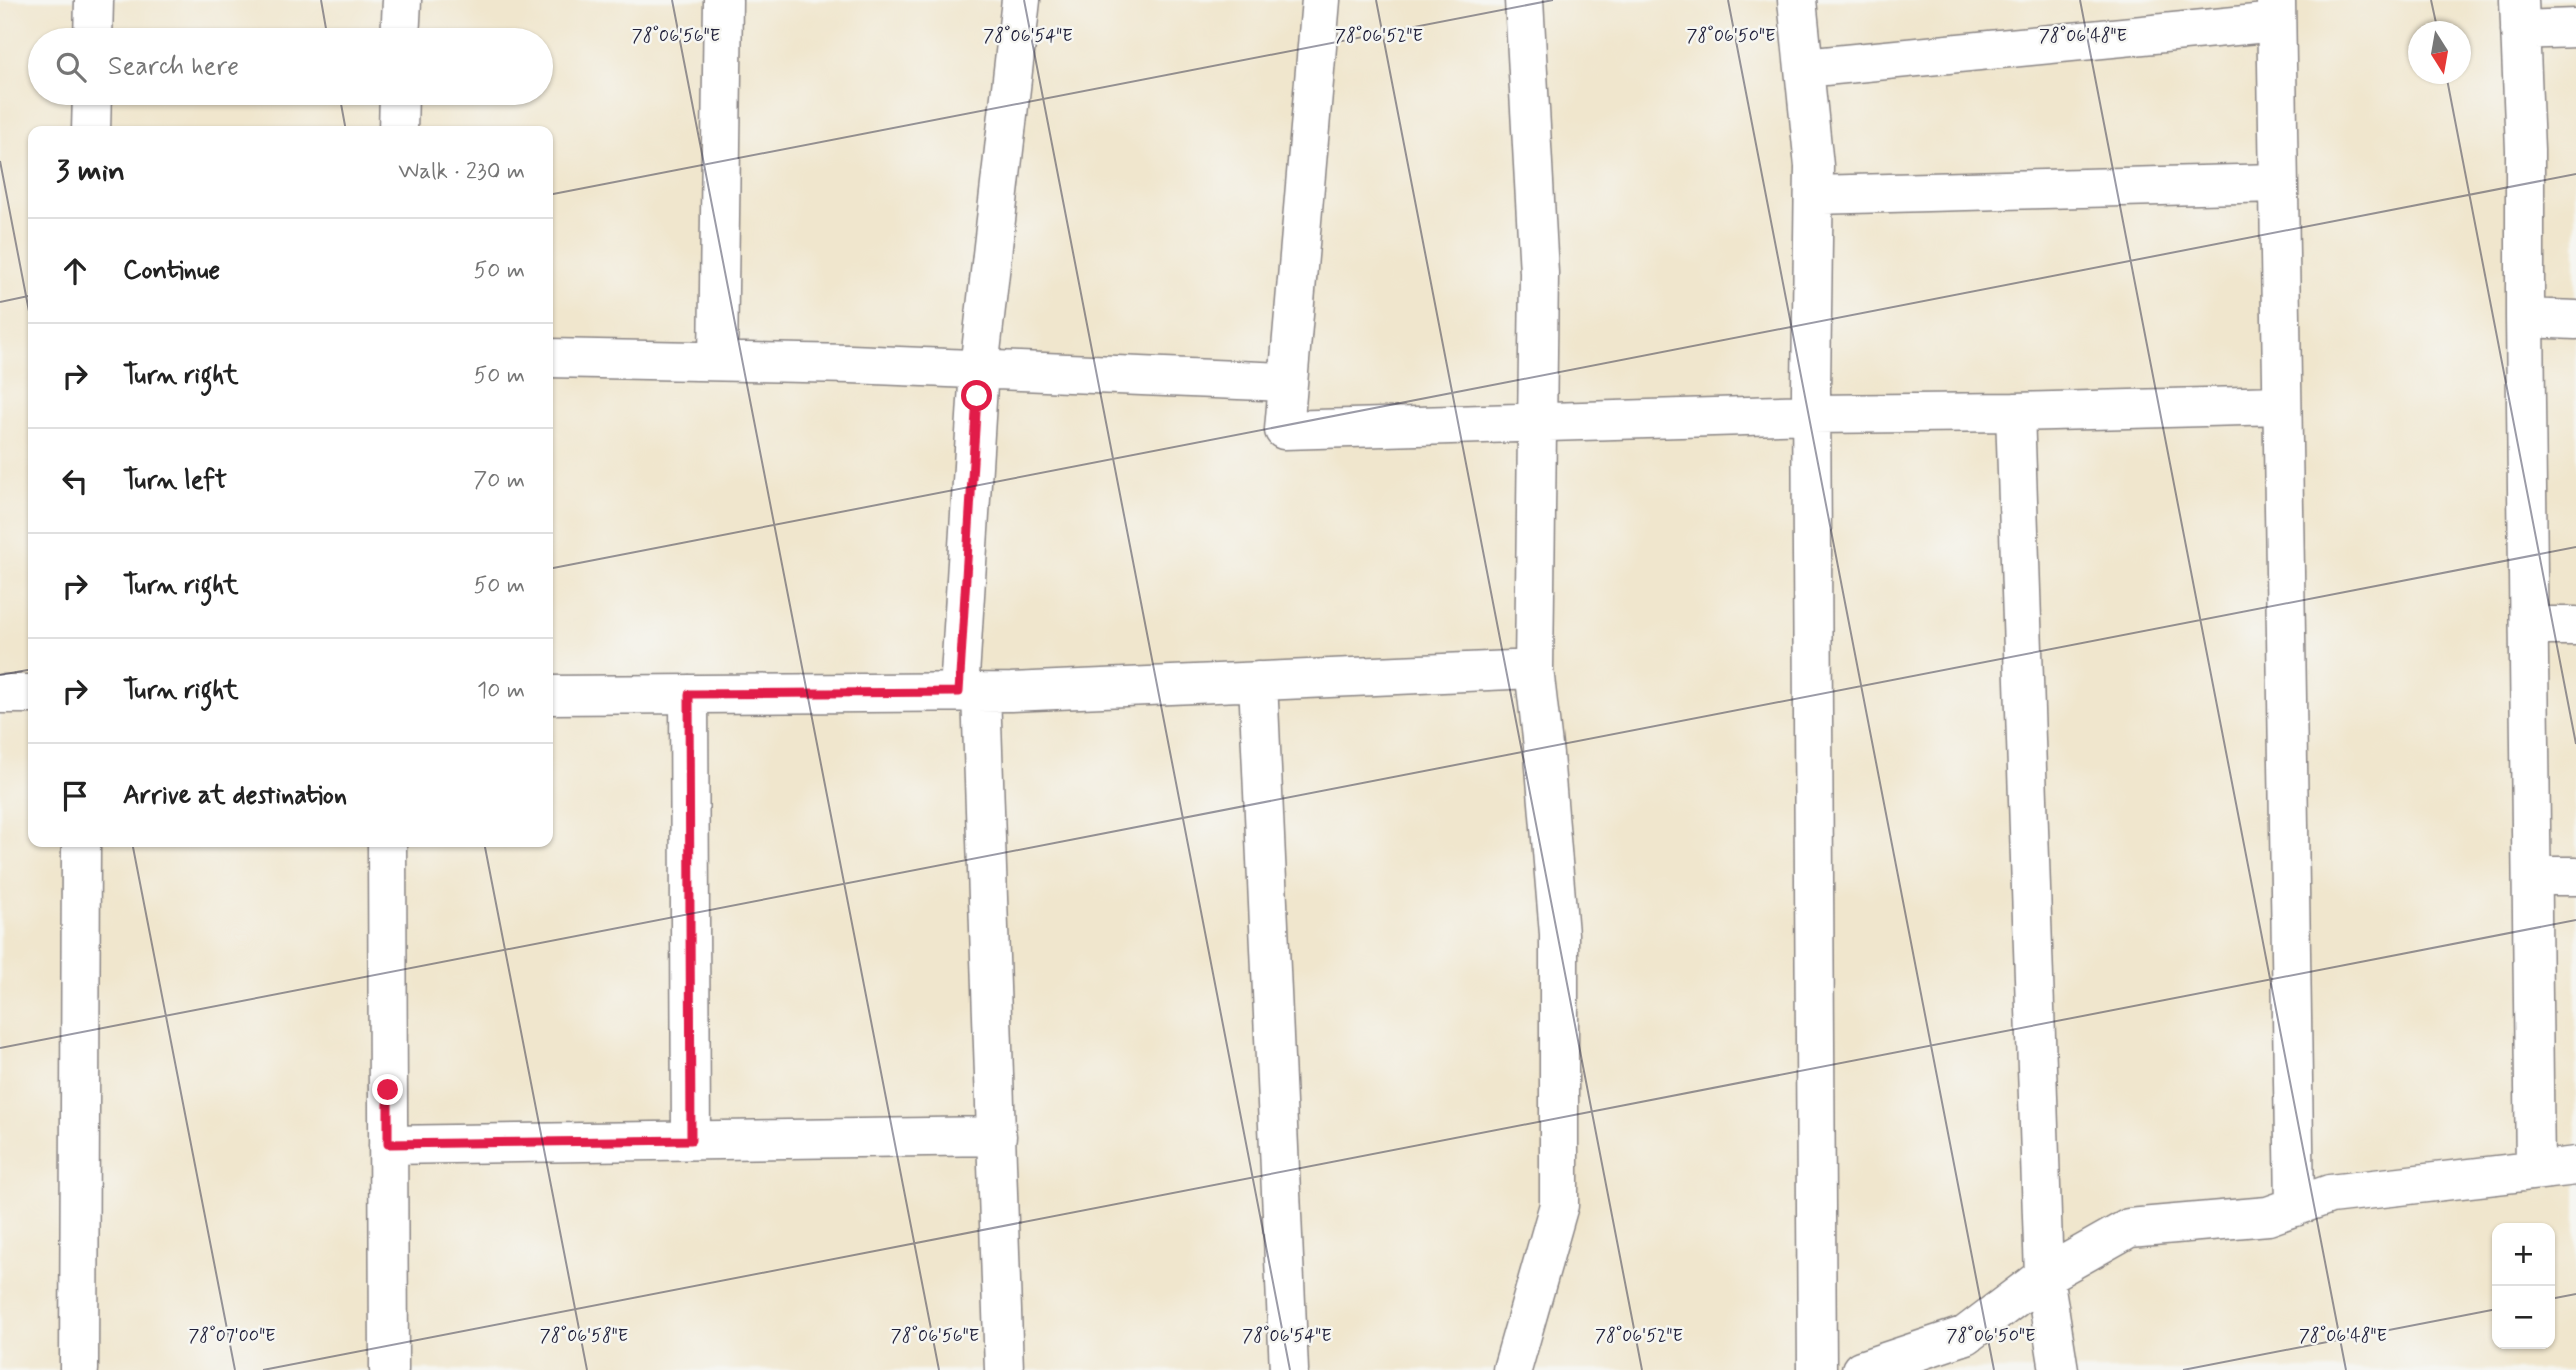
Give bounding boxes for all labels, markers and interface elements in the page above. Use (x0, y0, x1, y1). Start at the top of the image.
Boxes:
north arrow (2408, 21, 2471, 84)
text: 78°06'56"E (632, 24, 720, 48)
text: 78°06'54"E (983, 24, 1073, 48)
text: 78°06'52"E (1335, 24, 1423, 48)
text: 78°06'50"E (1687, 24, 1775, 48)
text: 78°06'48"E (2039, 24, 2127, 48)
search box (28, 28, 553, 105)
icon: search (52, 48, 90, 86)
text: Search here (108, 50, 239, 84)
text: 3 min (56, 152, 125, 191)
text: Walk · 230 m (398, 157, 525, 187)
icon: ahead (56, 252, 94, 290)
text: Continue (123, 254, 220, 288)
text: 50 m (474, 256, 525, 286)
icon: right (56, 357, 94, 395)
text: Turn right (123, 359, 239, 393)
text: 50 m (474, 361, 525, 391)
route start (961, 380, 992, 411)
icon: left (56, 462, 94, 500)
text: Turn left (123, 464, 227, 498)
text: 70 m (473, 466, 525, 496)
icon: right (56, 567, 94, 605)
text: Turn right (123, 569, 239, 603)
text: 50 m (474, 571, 525, 601)
icon: right (56, 672, 94, 710)
text: Turn right (123, 674, 239, 708)
text: 10 m (477, 676, 525, 706)
icon: arrive (56, 777, 94, 815)
text: Arrive at destination (123, 779, 347, 813)
route end (372, 1074, 403, 1105)
map controls (2492, 1223, 2555, 1349)
button: + (2492, 1223, 2555, 1286)
button: − (2492, 1286, 2555, 1349)
text: 78°07'00"E (188, 1324, 276, 1348)
text: 78°06'58"E (540, 1324, 628, 1348)
text: 78°06'56"E (891, 1324, 979, 1348)
text: 78°06'54"E (1242, 1324, 1332, 1348)
text: 78°06'52"E (1595, 1324, 1683, 1348)
text: 78°06'50"E (1947, 1324, 2035, 1348)
text: 78°06'48"E (2299, 1324, 2387, 1348)

